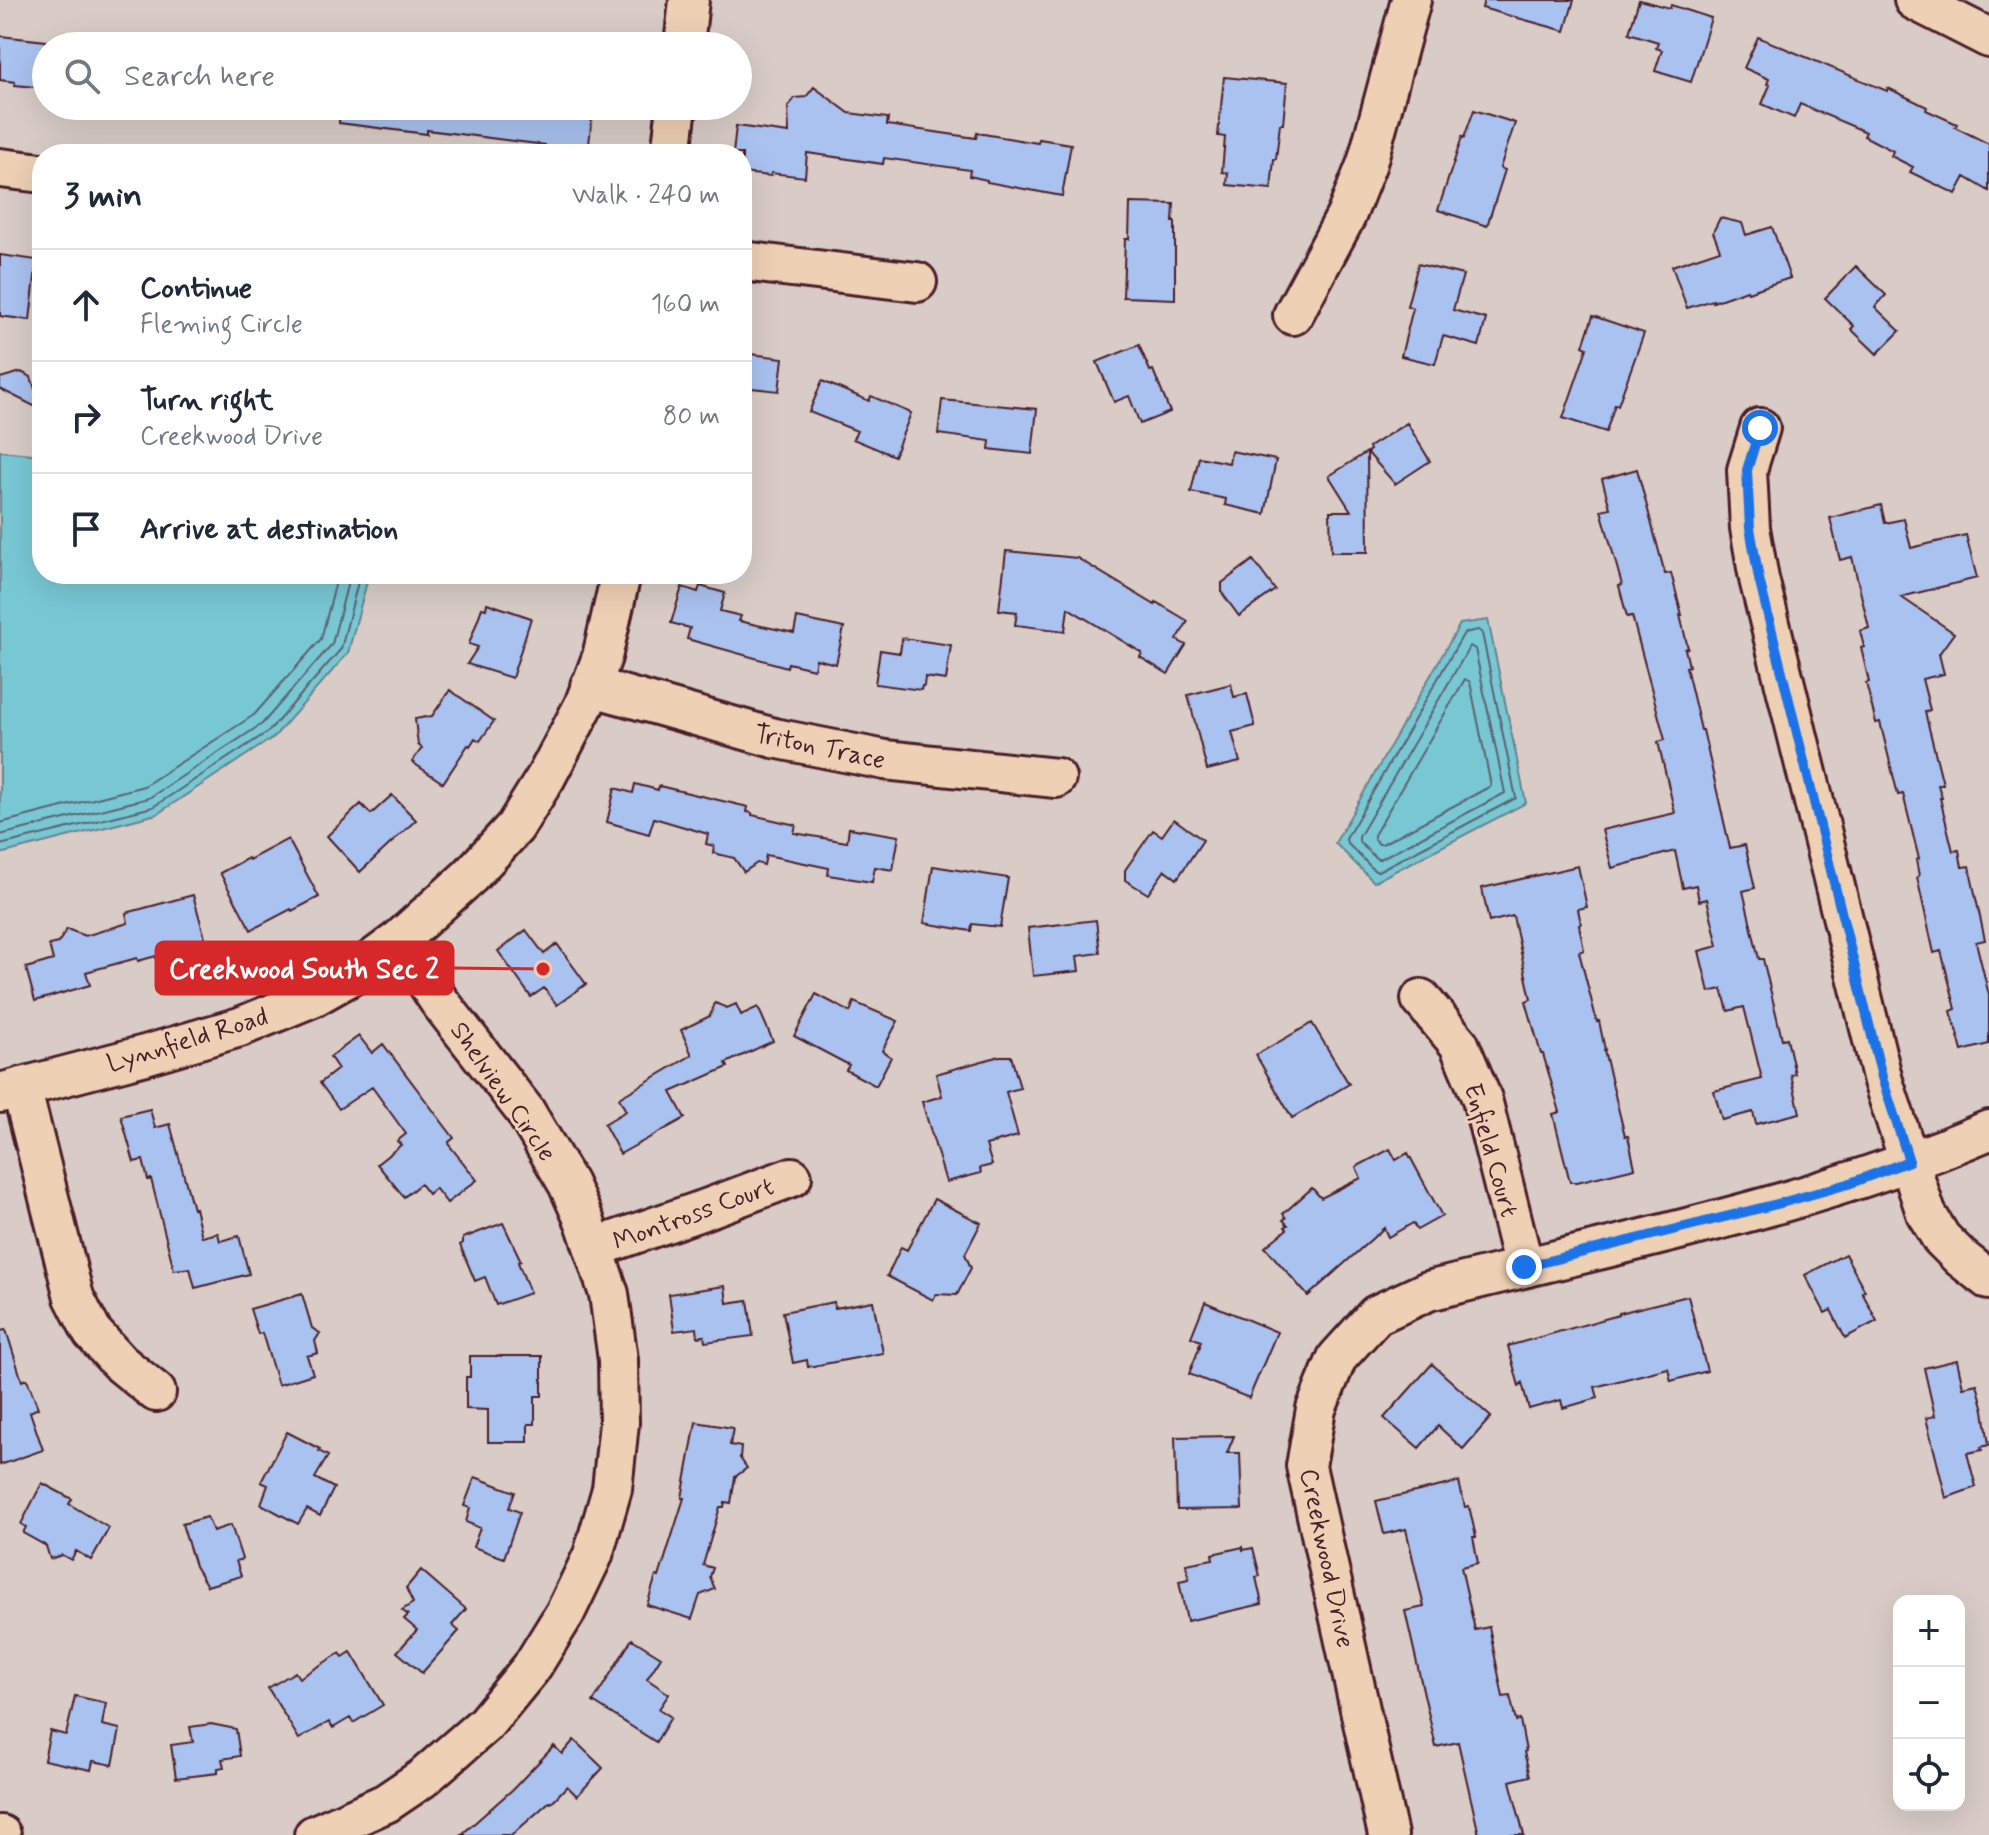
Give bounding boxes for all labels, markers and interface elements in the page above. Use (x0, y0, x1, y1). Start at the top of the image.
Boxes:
search box (32, 32, 752, 120)
icon: search (60, 54, 104, 98)
text: Search here (124, 57, 275, 96)
text: 3 min (64, 174, 142, 219)
text: Walk · 240 m (572, 179, 720, 213)
text: Continue (140, 269, 252, 308)
icon: ahead (64, 283, 108, 327)
text: 160 m (651, 288, 720, 322)
text: Fleming Circle (140, 308, 303, 342)
text: Turn right (140, 381, 273, 420)
icon: right (64, 395, 108, 439)
text: 80 m (663, 400, 720, 434)
route start (1742, 410, 1778, 446)
text: Creekwood Drive (140, 420, 323, 454)
icon: arrive (64, 507, 108, 551)
text: Arrive at destination (140, 510, 398, 549)
street label: Triton Trace (751, 717, 888, 778)
callout: Creekwood South Sec 2 (156, 942, 453, 994)
text: Creekwood South Sec 2 (169, 952, 439, 989)
street label: Lynnfield Road (103, 1000, 272, 1082)
street label: Shelview Circle (442, 1015, 563, 1169)
street label: Enfield Court (1455, 1080, 1525, 1221)
street label: Montross Court (609, 1170, 779, 1260)
route end (1506, 1249, 1542, 1285)
street label: Creekwood Drive (1290, 1465, 1362, 1651)
map controls (1893, 1595, 1965, 1811)
button: + (1893, 1595, 1965, 1667)
button: − (1893, 1667, 1965, 1739)
button: locate (1893, 1739, 1965, 1811)

